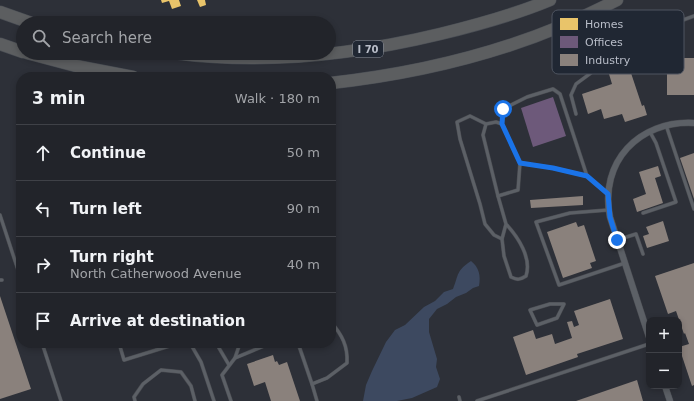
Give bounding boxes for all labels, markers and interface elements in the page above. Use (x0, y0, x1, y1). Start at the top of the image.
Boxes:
legend (552, 10, 684, 74)
search box (16, 16, 336, 60)
text: Homes (585, 18, 623, 31)
icon: search (30, 27, 52, 49)
text: Search here (62, 29, 152, 47)
text: Offices (585, 36, 623, 49)
road number: I 70 (353, 41, 383, 57)
text: Industry (585, 54, 631, 67)
text: 3 min (32, 88, 85, 108)
text: Walk · 180 m (235, 91, 320, 106)
route start (494, 100, 512, 118)
icon: ahead (32, 142, 54, 164)
text: Continue (70, 144, 146, 162)
text: 50 m (287, 145, 320, 160)
icon: left (32, 198, 54, 220)
text: Turn left (70, 200, 142, 218)
text: 90 m (287, 201, 320, 216)
route end (608, 231, 626, 249)
text: Turn right (70, 248, 154, 266)
icon: right (32, 254, 54, 276)
text: 40 m (287, 257, 320, 272)
text: North Catherwood Avenue (70, 266, 241, 281)
icon: arrive (32, 310, 54, 332)
text: Arrive at destination (70, 312, 245, 330)
map controls (646, 317, 682, 389)
button: + (646, 317, 682, 353)
button: − (646, 353, 682, 389)

